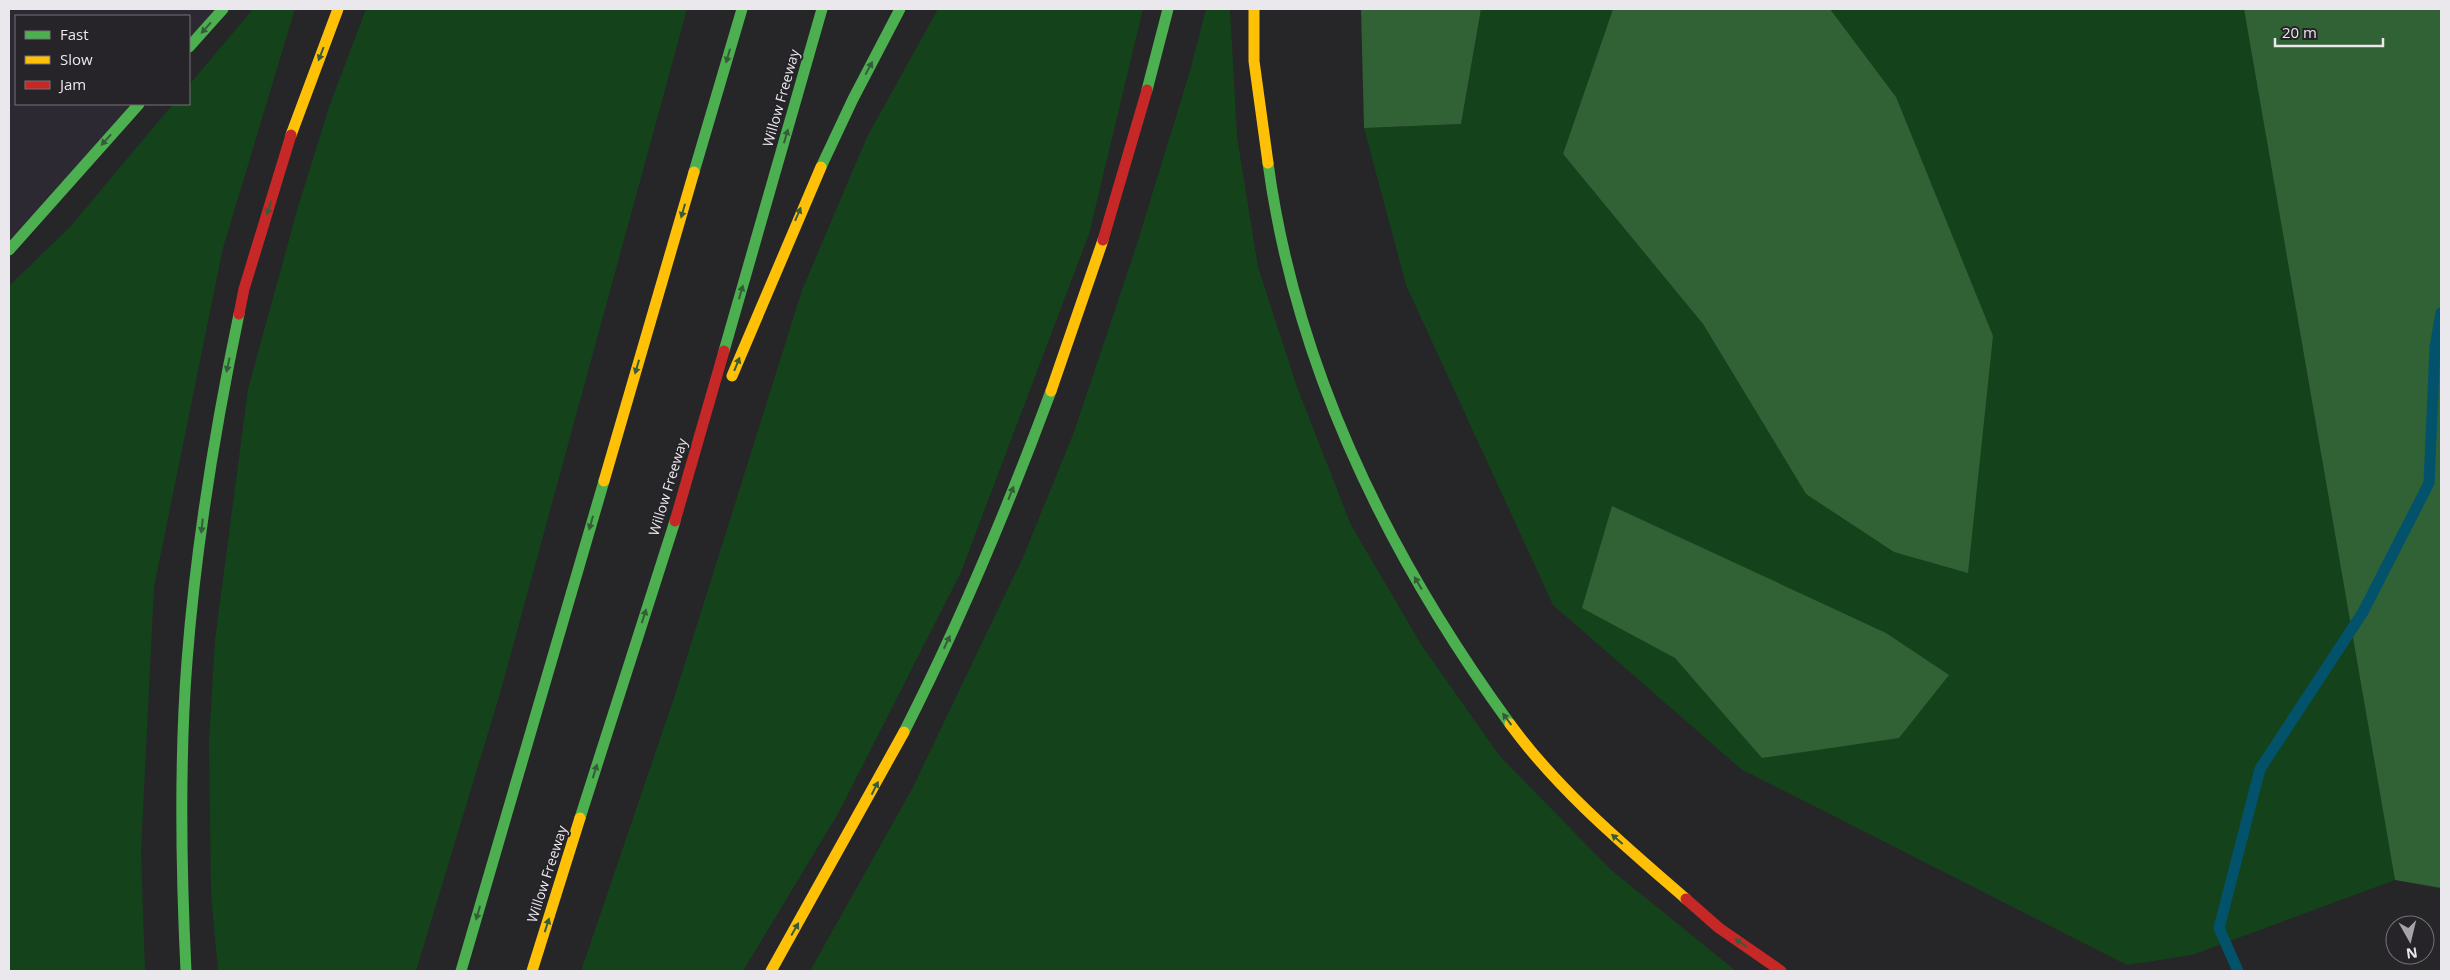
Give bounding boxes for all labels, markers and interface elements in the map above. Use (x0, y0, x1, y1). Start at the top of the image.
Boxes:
legend (15, 15, 190, 105)
scale bar (2275, 15, 2382, 47)
one-way arrow (201, 22, 212, 34)
text: 20 m (2282, 22, 2317, 42)
text: Fast (60, 24, 89, 44)
street label: Willow Freeway (758, 46, 804, 149)
one-way arrow (317, 47, 325, 62)
one-way arrow (724, 48, 732, 63)
text: Slow (60, 49, 93, 69)
one-way arrow (865, 60, 873, 75)
text: Jam (58, 74, 86, 94)
one-way arrow (782, 128, 790, 143)
one-way arrow (101, 134, 112, 147)
one-way arrow (265, 201, 273, 216)
one-way arrow (678, 204, 686, 219)
one-way arrow (795, 207, 803, 221)
one-way arrow (737, 284, 745, 299)
one-way arrow (734, 357, 741, 372)
one-way arrow (224, 358, 232, 374)
one-way arrow (632, 360, 640, 375)
street label: Willow Freeway (644, 435, 692, 538)
one-way arrow (1007, 486, 1015, 500)
one-way arrow (587, 516, 595, 531)
one-way arrow (197, 518, 205, 534)
one-way arrow (1414, 577, 1423, 590)
one-way arrow (641, 609, 649, 624)
one-way arrow (943, 635, 951, 649)
one-way arrow (1502, 712, 1512, 726)
one-way arrow (592, 764, 599, 779)
one-way arrow (871, 780, 879, 795)
street label: Willow Freeway (522, 822, 571, 925)
one-way arrow (1611, 833, 1623, 845)
one-way arrow (473, 905, 481, 920)
north arrow (2385, 915, 2435, 965)
one-way arrow (543, 917, 551, 932)
one-way arrow (791, 922, 799, 937)
one-way arrow (1734, 938, 1748, 948)
text: N (2405, 943, 2419, 964)

